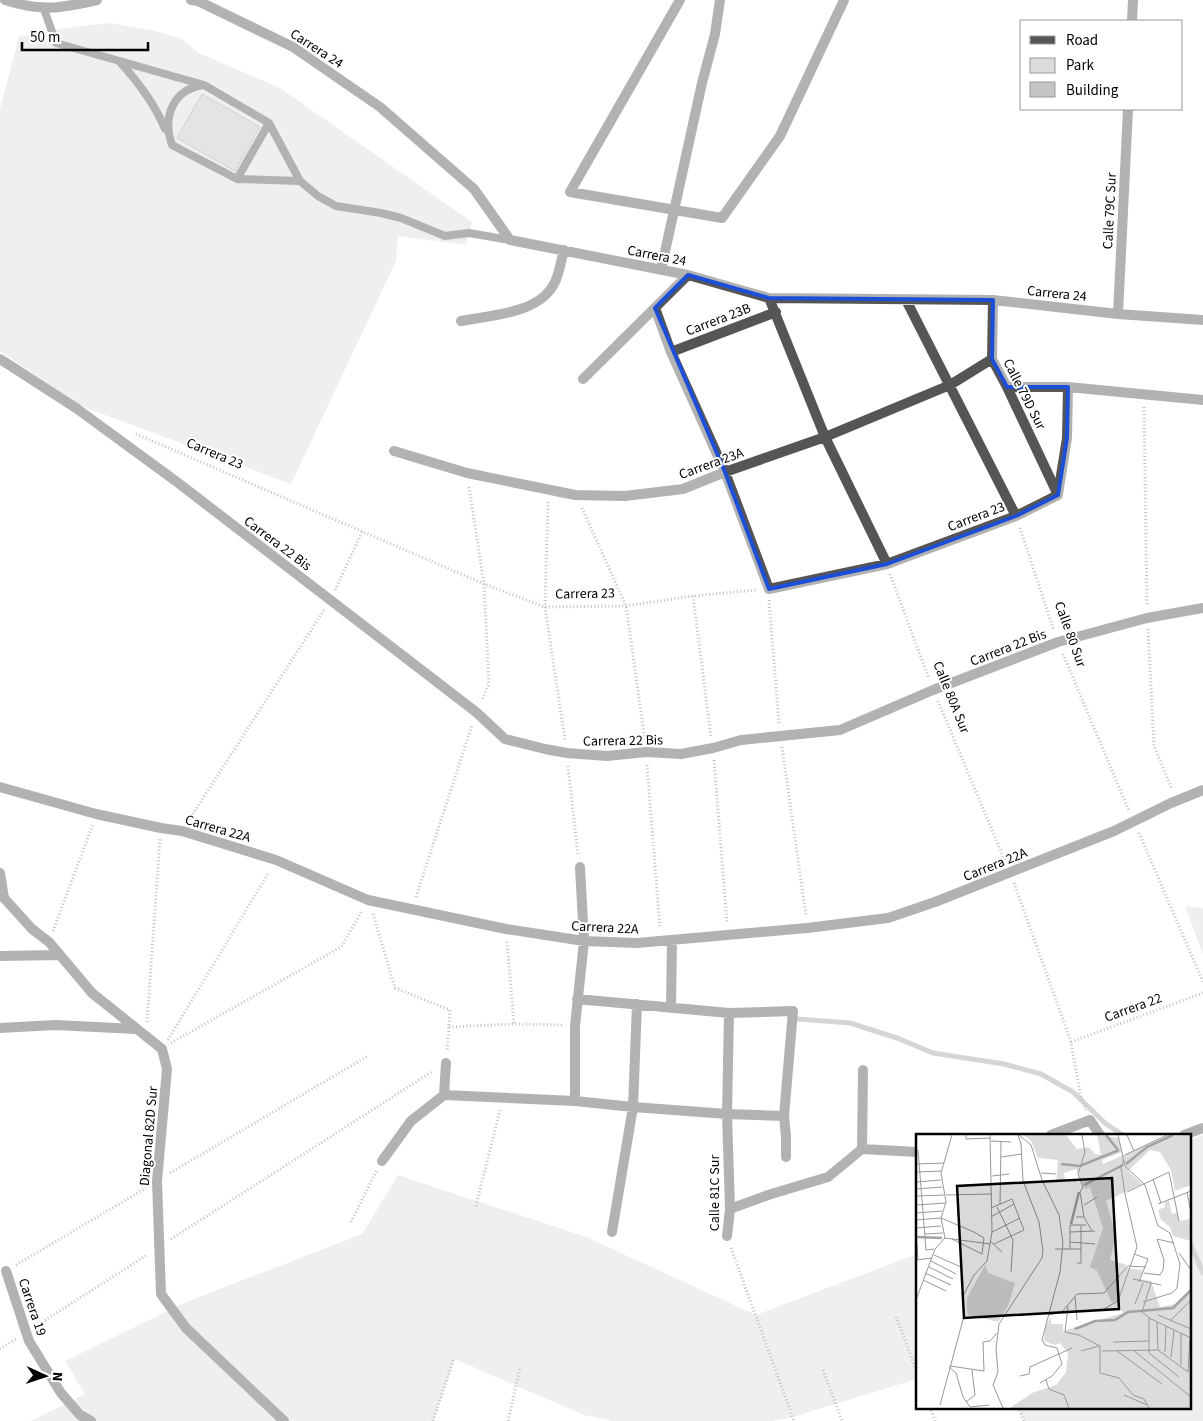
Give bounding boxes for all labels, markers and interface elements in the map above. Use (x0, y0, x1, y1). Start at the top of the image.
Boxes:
scale bar (22, 20, 149, 52)
legend (1020, 20, 1183, 110)
street label: Carrera 24 (286, 24, 347, 74)
text: 50 m (30, 27, 60, 48)
text: Road (1066, 30, 1098, 51)
text: Park (1066, 55, 1095, 76)
text: Building (1066, 80, 1119, 101)
street label: Calle 79C Sur (1098, 172, 1122, 250)
street label: Carrera 24 (626, 240, 688, 272)
street label: Carrera 24 (1026, 281, 1088, 307)
street label: Carrera 23B (683, 298, 754, 341)
street label: Calle 79D Sur (998, 356, 1051, 434)
street label: Carrera 23 (183, 433, 246, 475)
street label: Carrera 23A (676, 443, 747, 485)
street label: Carrera 23 (945, 497, 1008, 537)
street label: Carrera 22 Bis (239, 512, 316, 576)
street label: Carrera 23 (555, 583, 615, 605)
street label: Calle 80 Sur (1049, 599, 1091, 670)
street label: Carrera 22 Bis (967, 624, 1050, 672)
street label: Calle 80A Sur (928, 658, 975, 737)
street label: Carrera 22 Bis (583, 730, 663, 752)
street label: Carrera 22A (183, 810, 253, 848)
street label: Carrera 22A (960, 843, 1031, 887)
street label: Carrera 22A (571, 916, 640, 940)
street label: Carrera 22 (1102, 988, 1165, 1028)
street label: Diagonal 82D Sur (135, 1085, 163, 1187)
inset map (916, 1134, 1190, 1408)
street label: Calle 81C Sur (705, 1155, 725, 1231)
street label: Carrera 19 (13, 1276, 51, 1339)
north arrow (20, 1351, 70, 1401)
text: N (47, 1371, 67, 1382)

